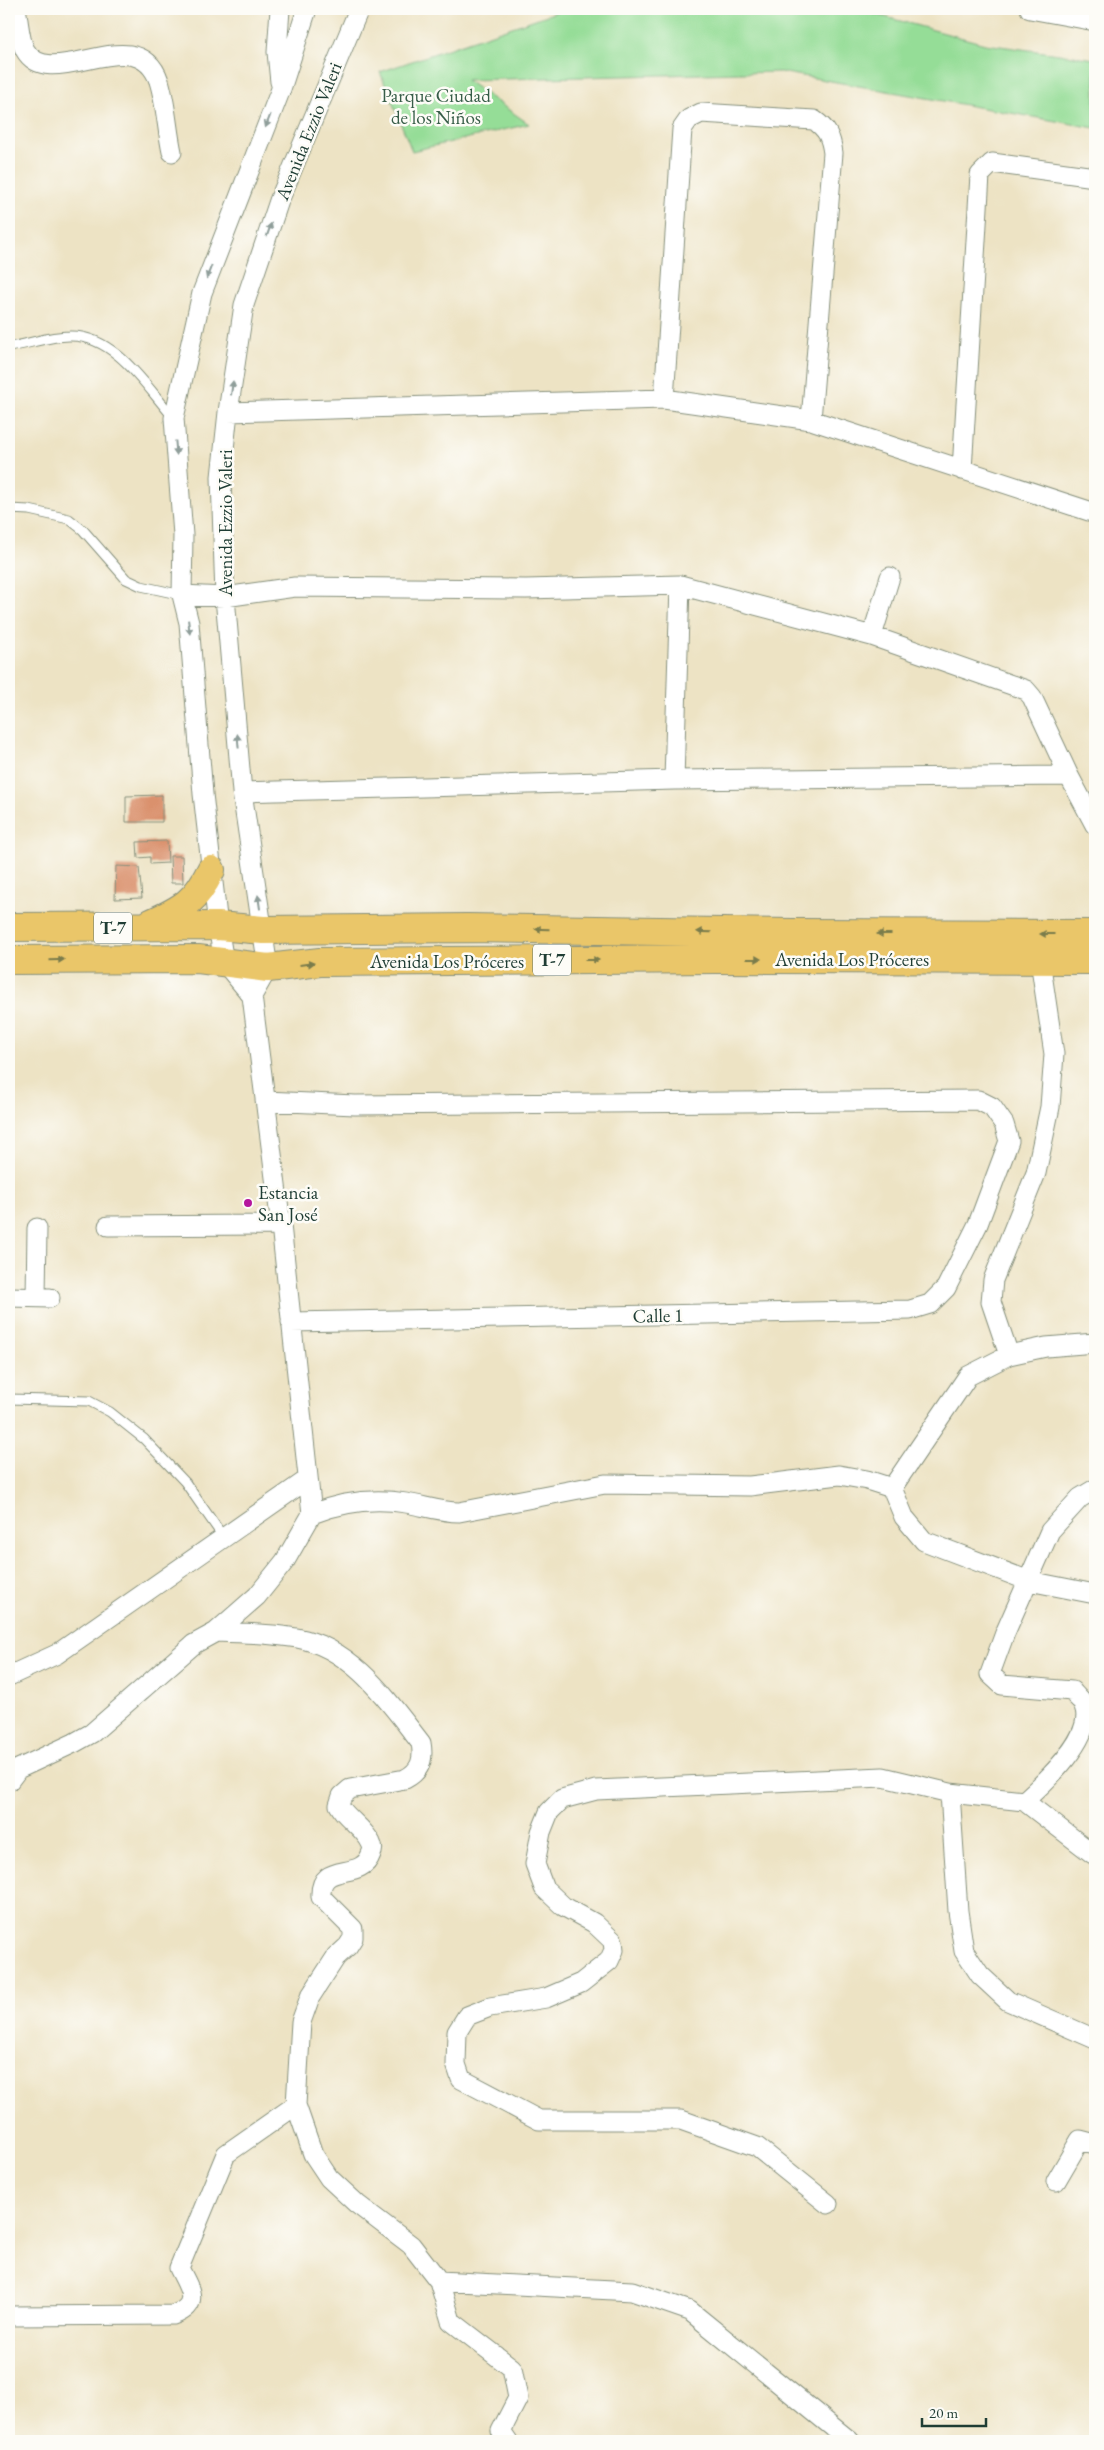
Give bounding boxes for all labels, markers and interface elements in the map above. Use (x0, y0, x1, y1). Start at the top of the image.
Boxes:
street label: Avenida Ezzio Valeri (269, 58, 348, 205)
park label: Parque Ciudad de los Niños (381, 83, 491, 130)
one-way arrow (264, 114, 272, 128)
one-way arrow (265, 222, 273, 237)
one-way arrow (205, 265, 213, 280)
one-way arrow (228, 379, 236, 395)
one-way arrow (173, 440, 181, 456)
street label: Avenida Ezzio Valeri (213, 449, 238, 598)
one-way arrow (185, 619, 193, 635)
one-way arrow (234, 733, 242, 749)
one-way arrow (254, 894, 262, 910)
road number: T-7 (94, 912, 132, 944)
one-way arrow (533, 925, 549, 933)
one-way arrow (696, 928, 712, 936)
one-way arrow (876, 930, 892, 938)
one-way arrow (1038, 930, 1054, 938)
road number: T-7 (533, 944, 571, 976)
street label: Avenida Los Próceres (774, 947, 929, 972)
street label: Avenida Los Próceres (369, 949, 524, 974)
one-way arrow (746, 955, 762, 963)
one-way arrow (50, 956, 66, 964)
one-way arrow (584, 956, 600, 964)
one-way arrow (299, 960, 315, 968)
place label: Estancia San José (258, 1180, 319, 1227)
marker: Estancia San José (242, 1197, 254, 1209)
street label: Calle 1 (633, 1303, 683, 1328)
scale bar (922, 2395, 985, 2427)
text: 20 m (929, 2403, 958, 2422)

